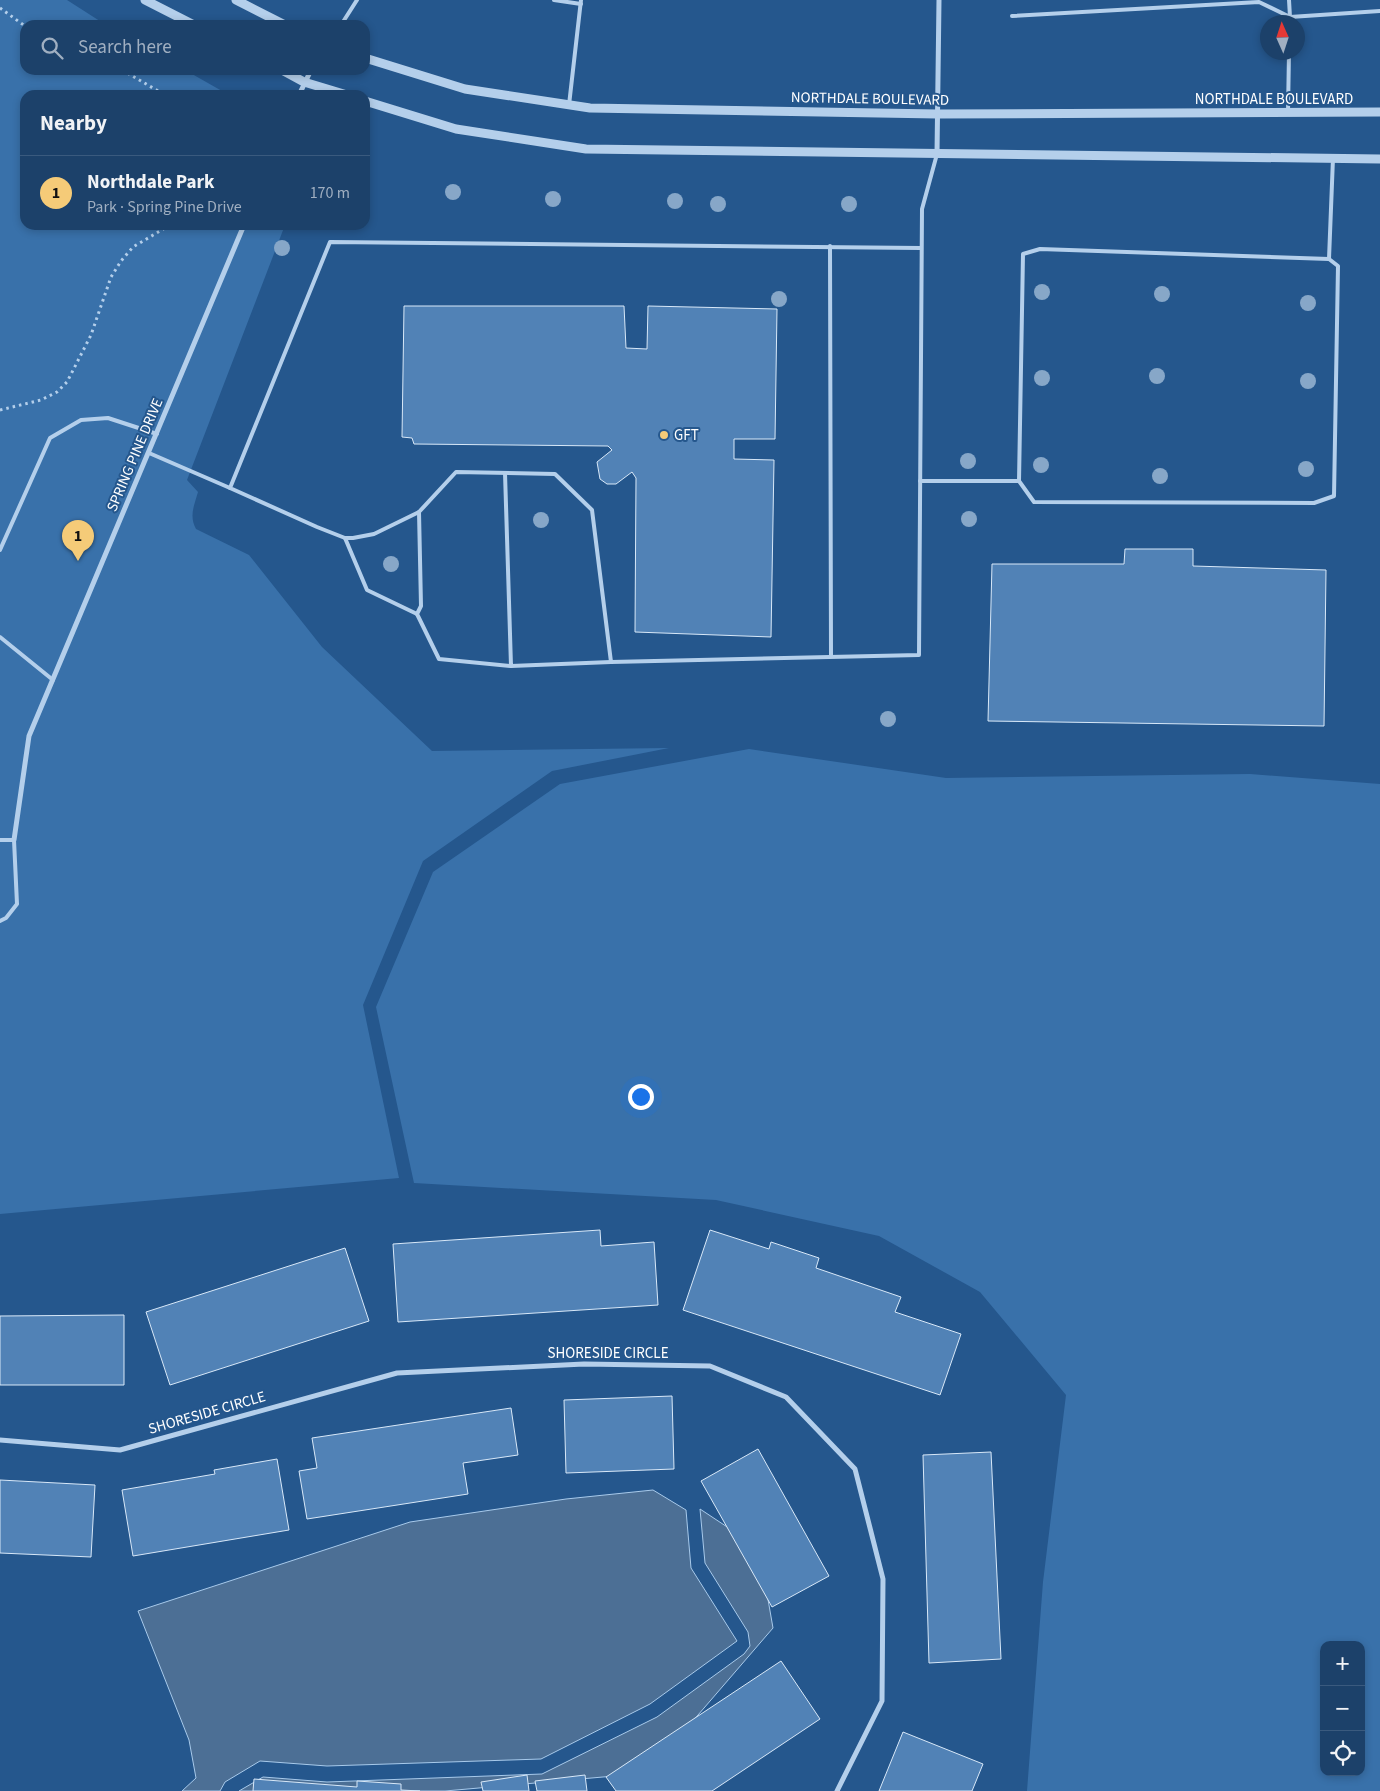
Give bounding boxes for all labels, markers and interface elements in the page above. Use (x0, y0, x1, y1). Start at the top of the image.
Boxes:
north arrow (1260, 15, 1305, 60)
search box (20, 20, 370, 75)
icon: search (38, 34, 66, 62)
text: Search here (78, 34, 172, 61)
street label: NORTHDALE BOULEVARD (791, 87, 949, 111)
street label: NORTHDALE BOULEVARD (1195, 89, 1353, 110)
text: Nearby (40, 108, 107, 138)
text: Northdale Park (87, 169, 215, 196)
text: 1 (52, 182, 60, 204)
text: 170 m (310, 182, 350, 204)
text: Park · Spring Pine Drive (87, 196, 242, 218)
street label: SPRING PINE DRIVE (102, 395, 168, 515)
place label: GFT (674, 425, 699, 446)
marker: GFT (658, 429, 670, 441)
pin: 1 (62, 520, 94, 561)
your location (628, 1084, 654, 1110)
street label: SHORESIDE CIRCLE (547, 1343, 669, 1364)
street label: SHORESIDE CIRCLE (146, 1386, 268, 1440)
map controls (1320, 1641, 1365, 1776)
button: + (1320, 1641, 1365, 1686)
button: − (1320, 1686, 1365, 1731)
button: locate (1320, 1731, 1365, 1776)

